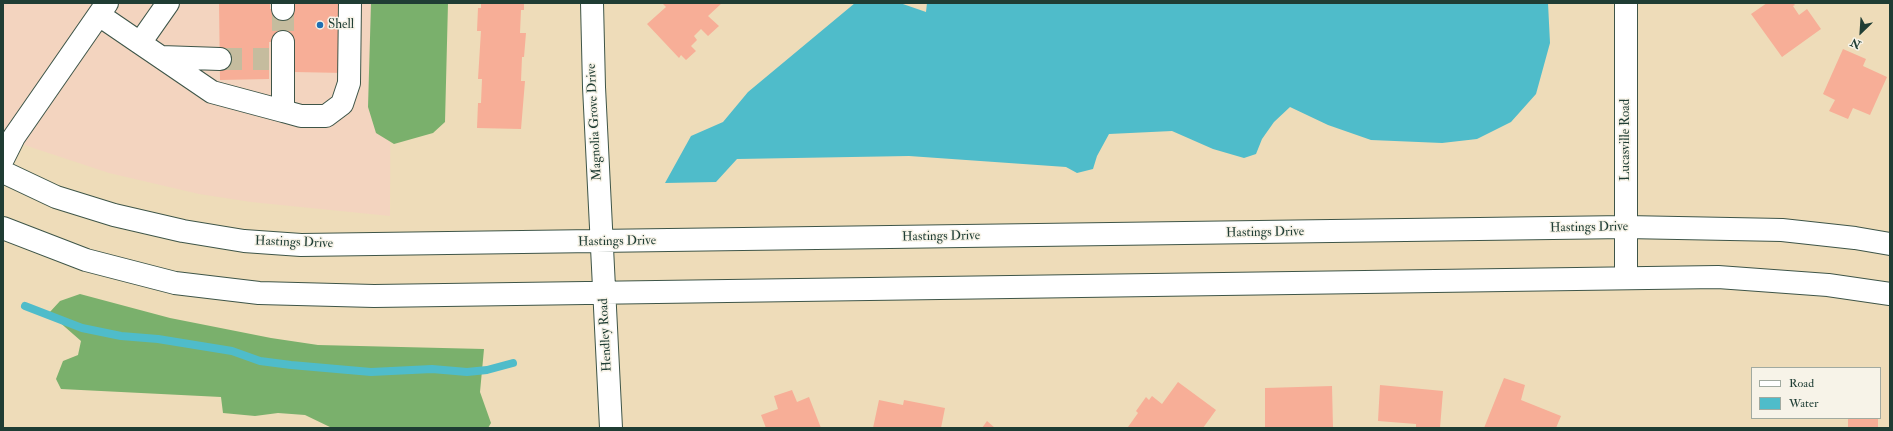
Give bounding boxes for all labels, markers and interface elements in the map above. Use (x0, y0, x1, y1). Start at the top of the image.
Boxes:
north arrow (1841, 12, 1881, 52)
place label: Shell (328, 17, 354, 33)
marker: Shell (315, 20, 325, 30)
text: N (1849, 35, 1863, 51)
street label: Magnolia Grove Drive (584, 63, 606, 181)
street label: Lucasville Road (1618, 99, 1634, 181)
street label: Hastings Drive (1550, 220, 1628, 236)
street label: Hastings Drive (1226, 225, 1304, 241)
street label: Hastings Drive (902, 229, 980, 245)
street label: Hastings Drive (255, 234, 333, 252)
street label: Hastings Drive (578, 234, 656, 250)
street label: Hendley Road (596, 298, 616, 372)
legend (1751, 367, 1881, 419)
text: Road (1789, 376, 1814, 391)
text: Water (1789, 396, 1818, 411)

